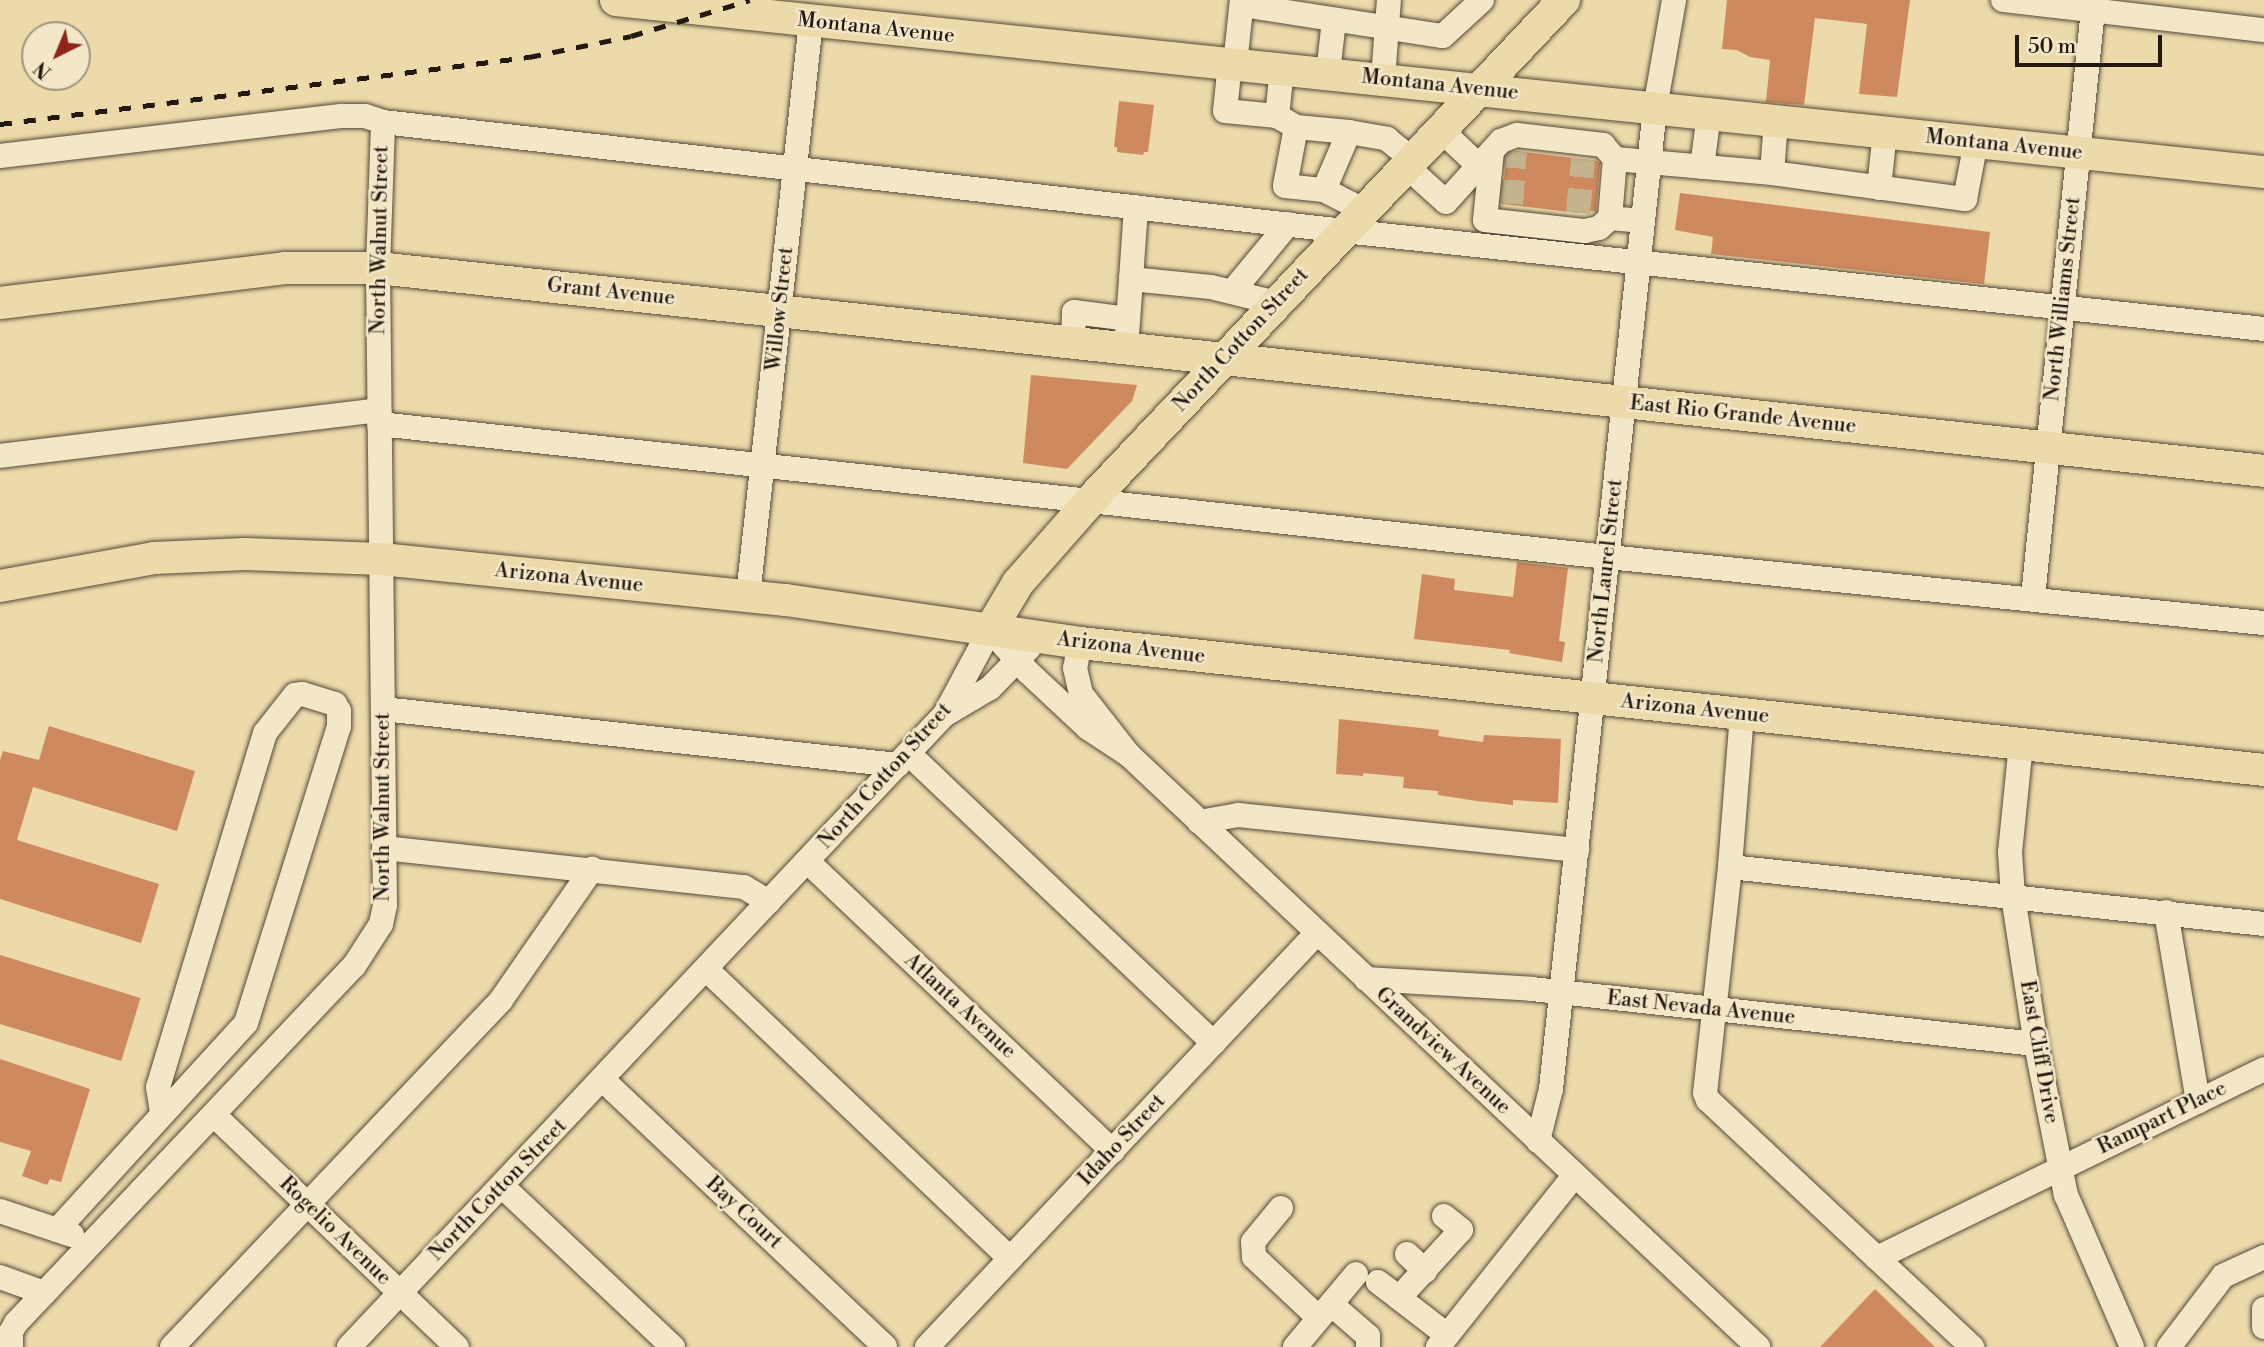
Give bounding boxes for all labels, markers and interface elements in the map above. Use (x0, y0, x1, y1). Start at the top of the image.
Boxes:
street label: Montana Avenue (796, 7, 956, 49)
north arrow (21, 21, 91, 91)
scale bar (2019, 21, 2166, 65)
text: 50 m (2028, 34, 2076, 60)
text: N (29, 56, 57, 84)
street label: Montana Avenue (1360, 64, 1520, 106)
street label: Montana Avenue (1924, 124, 2084, 166)
street label: North Walnut Street (366, 145, 394, 335)
street label: North Williams Street (2040, 195, 2086, 403)
street label: Willow Street (761, 246, 799, 372)
street label: North Cotton Street (1168, 263, 1314, 417)
street label: Grant Avenue (546, 273, 676, 311)
street label: East Rio Grande Avenue (1629, 391, 1857, 439)
street label: North Laurel Street (1584, 478, 1628, 664)
street label: Arizona Avenue (493, 558, 645, 598)
street label: Arizona Avenue (1055, 626, 1207, 670)
street label: Arizona Avenue (1619, 689, 1771, 729)
street label: North Cotton Street (813, 698, 957, 854)
street label: North Walnut Street (370, 712, 396, 902)
street label: Atlanta Avenue (899, 948, 1021, 1064)
street label: East Cliff Drive (2014, 978, 2064, 1126)
street label: Grandview Avenue (1370, 982, 1516, 1120)
street label: East Nevada Avenue (1606, 986, 1796, 1030)
street label: Rampart Place (2093, 1076, 2231, 1160)
street label: Idaho Street (1073, 1089, 1171, 1191)
street label: North Cotton Street (424, 1114, 572, 1266)
street label: Rogelio Avenue (274, 1171, 396, 1291)
street label: Bay Court (701, 1171, 787, 1255)

